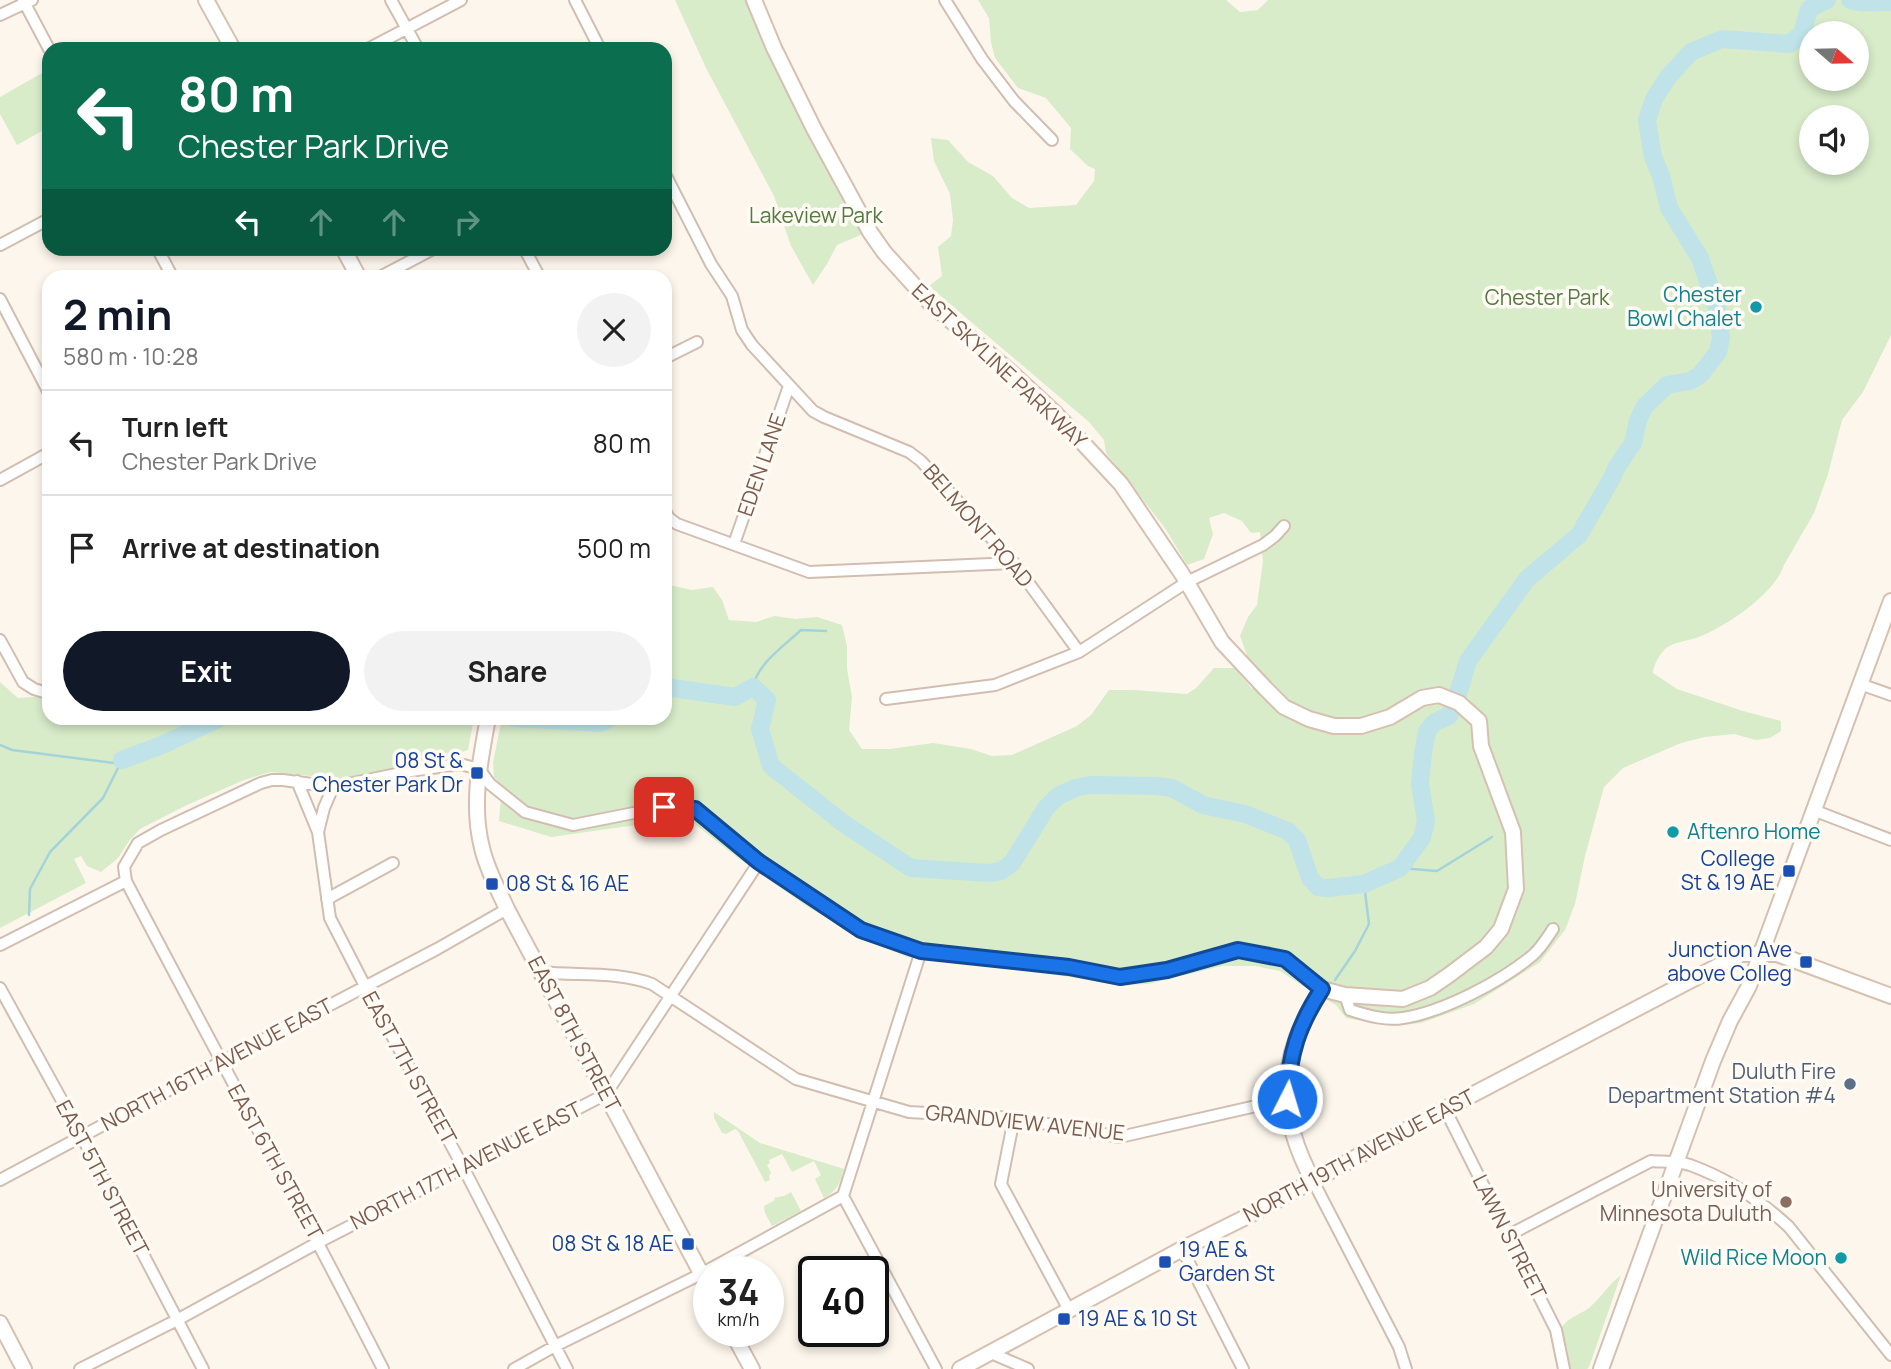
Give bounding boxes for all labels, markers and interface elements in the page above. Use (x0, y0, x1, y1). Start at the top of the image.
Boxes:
north arrow (1799, 21, 1869, 91)
map controls (1799, 21, 1869, 175)
text: 80 m (178, 60, 294, 127)
icon: left (63, 70, 154, 161)
button: sound (1799, 105, 1869, 175)
text: Chester Park Drive (178, 124, 449, 168)
park label: Lakeview Park (749, 201, 884, 229)
icon: left (229, 203, 267, 241)
icon: ahead (302, 203, 340, 241)
icon: ahead (375, 203, 413, 241)
icon: right (448, 203, 486, 241)
street label: EAST SKYLINE PARKWAY (906, 277, 1093, 454)
place label: Chester Bowl Chalet (1627, 280, 1742, 332)
park label: Chester Park (1485, 283, 1610, 311)
text: 2 min (63, 285, 172, 343)
button: close (577, 293, 651, 367)
marker: Chester Bowl Chalet (1748, 299, 1764, 315)
text: 580 m · 10:28 (63, 340, 199, 372)
text: Turn left (122, 409, 229, 445)
street label: EDEN LANE (730, 410, 792, 520)
icon: left (63, 424, 101, 462)
text: 80 m (593, 425, 651, 461)
text: Chester Park Drive (122, 445, 317, 477)
street label: BELMONT ROAD (918, 458, 1040, 593)
icon: arrive (63, 529, 101, 567)
text: Arrive at destination (122, 530, 380, 566)
text: 500 m (577, 530, 651, 566)
button: Exit (63, 631, 350, 711)
button: Share (364, 631, 651, 711)
place label: 08 St & Chester Park Dr (312, 746, 463, 798)
marker: 08 St & Chester Park Dr (469, 765, 485, 781)
pin (634, 777, 694, 837)
icon: arrive (645, 788, 683, 826)
place label: Aftenro Home (1687, 817, 1820, 845)
marker: Aftenro Home (1665, 824, 1681, 840)
place label: College St & 19 AE (1681, 844, 1775, 896)
marker: College St & 19 AE (1781, 863, 1797, 879)
place label: 08 St & 16 AE (506, 869, 629, 897)
marker: 08 St & 16 AE (484, 876, 500, 892)
place label: Junction Ave above Colleg (1667, 935, 1792, 987)
street label: EAST 8TH STREET (522, 951, 628, 1117)
marker: Junction Ave above Colleg (1798, 954, 1814, 970)
street label: EAST 7TH STREET (356, 986, 464, 1149)
street label: NORTH 16TH AVENUE EAST (96, 991, 338, 1137)
place label: Duluth Fire Department Station #4 (1608, 1057, 1836, 1109)
position arrow (1250, 1062, 1324, 1136)
marker: Duluth Fire Department Station #4 (1842, 1076, 1858, 1092)
street label: EAST 6TH STREET (222, 1079, 330, 1244)
street label: NORTH 19TH AVENUE EAST (1238, 1082, 1480, 1228)
street label: NORTH 17TH AVENUE EAST (345, 1094, 586, 1236)
street label: EAST 5TH STREET (50, 1095, 156, 1261)
street label: GRANDVIEW AVENUE (924, 1098, 1126, 1146)
street label: LAWN STREET (1467, 1170, 1553, 1304)
place label: University of Minnesota Duluth (1600, 1175, 1773, 1227)
marker: University of Minnesota Duluth (1778, 1194, 1794, 1210)
place label: 08 St & 18 AE (552, 1229, 674, 1257)
place label: 19 AE & Garden St (1179, 1235, 1275, 1287)
marker: 08 St & 18 AE (680, 1236, 696, 1252)
place label: Wild Rice Moon (1680, 1243, 1827, 1271)
marker: Wild Rice Moon (1833, 1250, 1849, 1266)
marker: 19 AE & Garden St (1157, 1254, 1173, 1270)
speed limit sign: 40 (798, 1256, 889, 1347)
text: 34 (718, 1268, 759, 1316)
place label: 19 AE & 10 St (1078, 1304, 1197, 1332)
text: km/h (718, 1307, 759, 1331)
marker: 19 AE & 10 St (1056, 1311, 1072, 1327)

